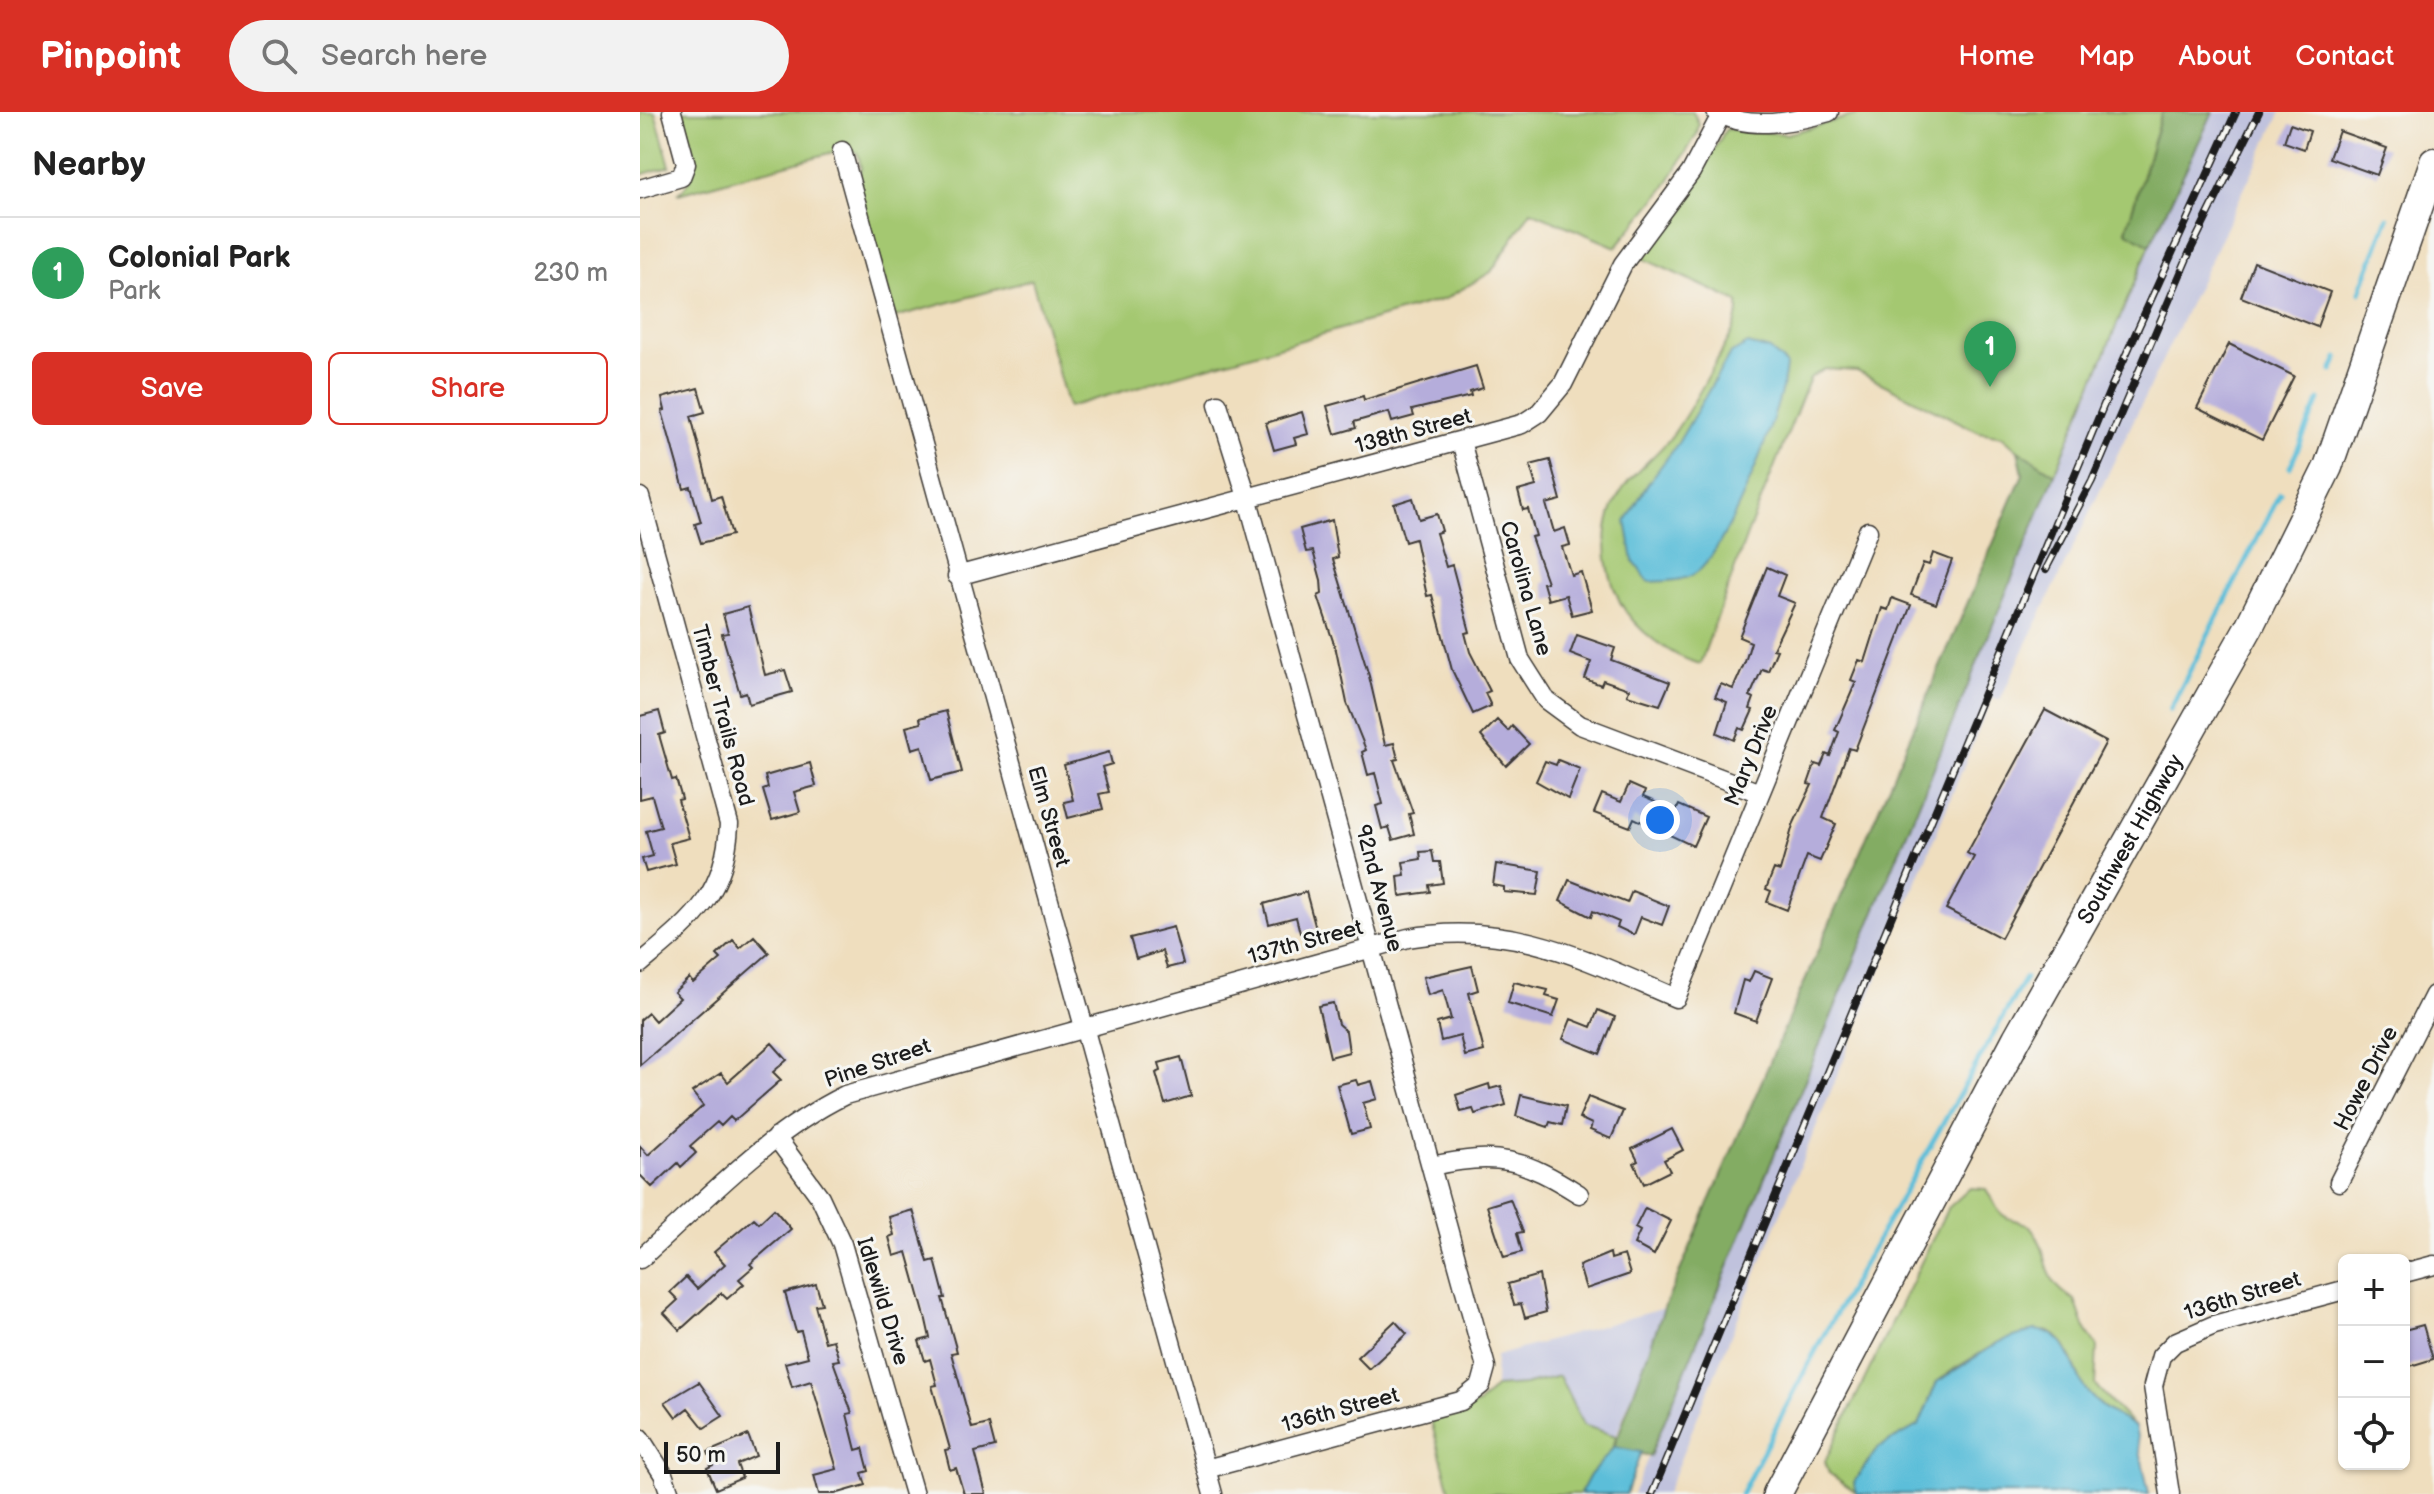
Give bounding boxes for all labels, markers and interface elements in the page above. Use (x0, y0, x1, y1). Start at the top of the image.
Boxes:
search box (229, 20, 789, 92)
text: Pinpoint (40, 34, 181, 79)
icon: search (257, 34, 301, 78)
text: Search here (321, 38, 487, 74)
text: Home (1958, 40, 2034, 73)
text: Map (2078, 40, 2135, 73)
text: About (2179, 40, 2251, 73)
text: Contact (2295, 40, 2394, 73)
text: Nearby (32, 144, 146, 185)
text: Colonial Park (108, 240, 290, 276)
text: 1 (53, 258, 63, 289)
text: 230 m (533, 258, 608, 289)
text: Park (108, 276, 160, 307)
pin: 1 (1964, 321, 2016, 387)
button: Save (32, 352, 312, 425)
button: Share (328, 352, 608, 425)
street label: 138th Street (1352, 403, 1475, 460)
street label: Carolina Lane (1493, 518, 1558, 659)
street label: Timber Trails Road (685, 622, 760, 809)
street label: Mary Drive (1719, 701, 1784, 810)
street label: Southwest Highway (2072, 750, 2189, 929)
street label: Elm Street (1021, 763, 1076, 870)
your location (1640, 800, 1680, 840)
street label: 92nd Avenue (1349, 822, 1408, 955)
street label: 137th Street (1245, 914, 1366, 971)
street label: Howe Drive (2328, 1022, 2404, 1135)
street label: Pine Street (821, 1033, 934, 1094)
street label: Idlewild Drive (850, 1234, 915, 1369)
map controls (2338, 1254, 2410, 1470)
button: + (2338, 1254, 2410, 1326)
street label: 136th Street (2181, 1266, 2304, 1327)
button: − (2338, 1326, 2410, 1398)
street label: 136th Street (1279, 1382, 1402, 1439)
button: locate (2338, 1398, 2410, 1470)
scale bar (664, 1438, 780, 1474)
text: 50 m (676, 1442, 726, 1469)

